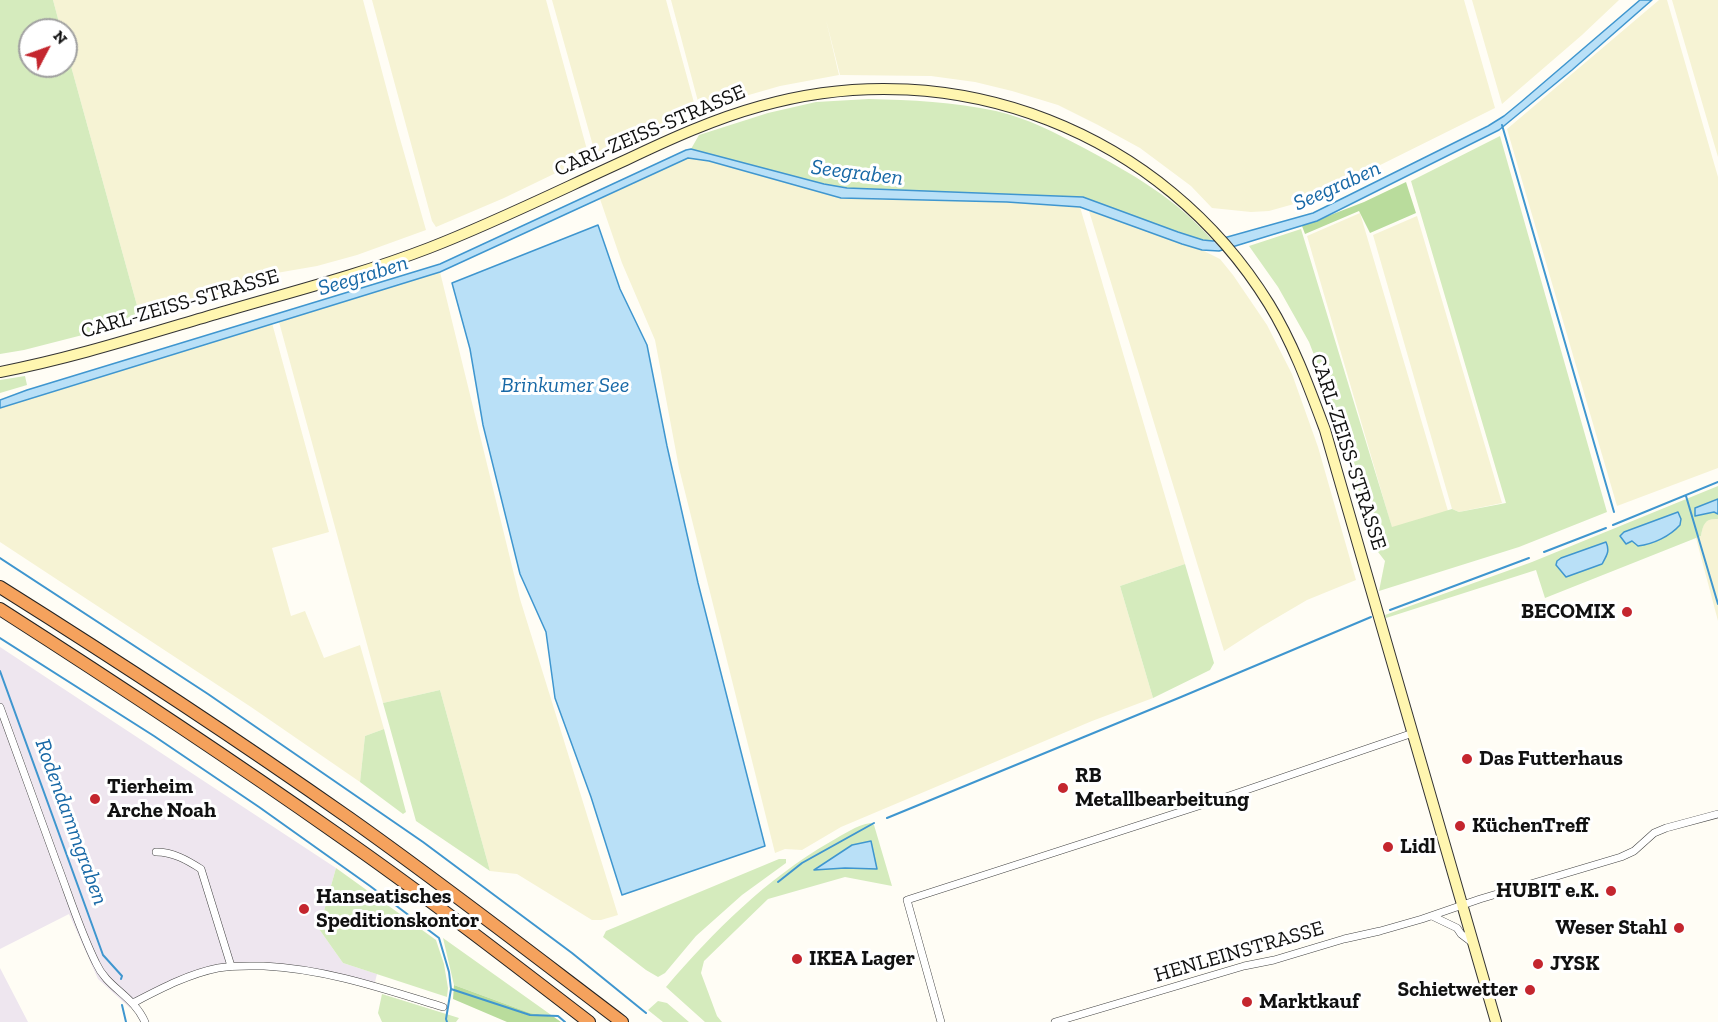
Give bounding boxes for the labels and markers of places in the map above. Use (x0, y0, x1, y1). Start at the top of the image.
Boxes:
place label: BECOMIX (1521, 599, 1615, 625)
marker: BECOMIX (1620, 605, 1634, 619)
place label: Das Futterhaus (1479, 746, 1623, 772)
marker: Das Futterhaus (1460, 752, 1474, 766)
place label: RB Metallbearbeitung (1075, 763, 1249, 813)
place label: Tierheim Arche Noah (107, 774, 216, 824)
marker: RB Metallbearbeitung (1056, 781, 1070, 795)
marker: Tierheim Arche Noah (88, 792, 102, 806)
place label: KüchenTreff (1472, 813, 1589, 839)
marker: KüchenTreff (1453, 819, 1467, 833)
place label: Lidl (1400, 834, 1436, 860)
marker: Lidl (1381, 840, 1395, 854)
place label: HUBIT e.K. (1496, 878, 1599, 904)
place label: Hanseatisches Speditionskontor (316, 884, 479, 934)
marker: HUBIT e.K. (1604, 884, 1618, 898)
marker: Hanseatisches Speditionskontor (297, 902, 311, 916)
place label: Weser Stahl (1556, 915, 1667, 941)
marker: Weser Stahl (1672, 921, 1686, 935)
place label: IKEA Lager (809, 946, 915, 972)
place label: JYSK (1550, 951, 1599, 977)
marker: IKEA Lager (790, 952, 804, 966)
marker: JYSK (1531, 957, 1545, 971)
place label: Schietwetter (1398, 977, 1518, 1003)
marker: Schietwetter (1523, 983, 1537, 997)
place label: Marktkauf (1259, 989, 1359, 1015)
marker: Marktkauf (1240, 995, 1254, 1009)

